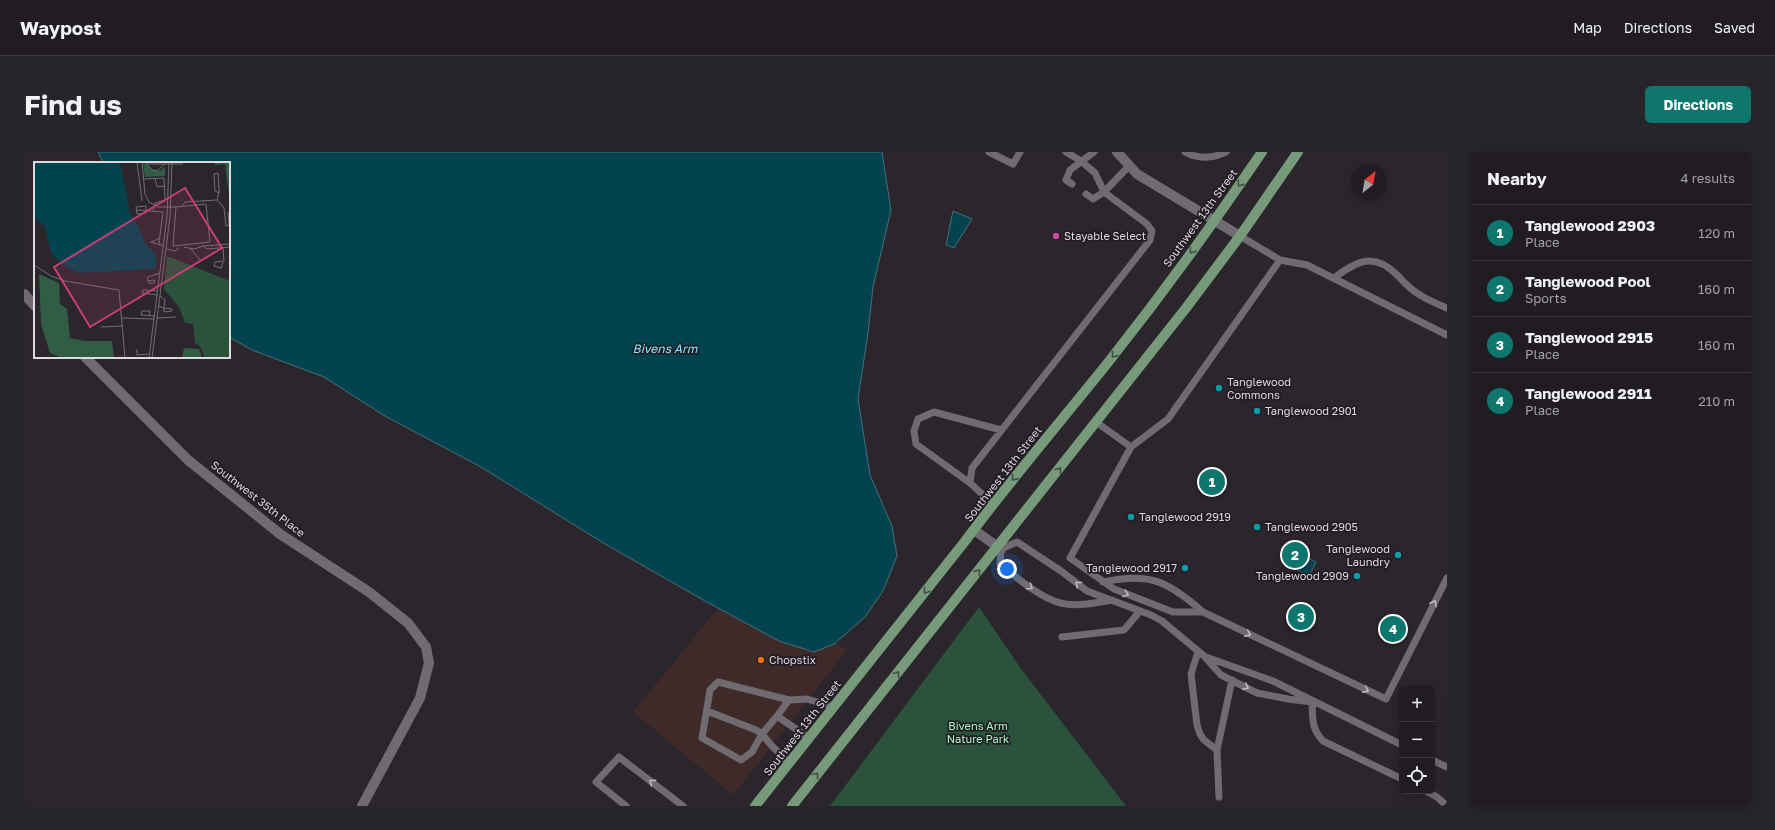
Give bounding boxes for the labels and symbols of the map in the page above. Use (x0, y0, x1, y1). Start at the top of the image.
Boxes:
inset map (34, 162, 230, 358)
north arrow (1351, 164, 1387, 200)
street label: Southwest 13th Street (1160, 166, 1239, 269)
one-way arrow (1237, 180, 1245, 187)
place label: Stayable Select (1064, 229, 1146, 242)
marker: Stayable Select (1051, 231, 1061, 241)
one-way arrow (1190, 247, 1197, 254)
water label: Bivens Arm (633, 341, 699, 356)
one-way arrow (1111, 350, 1118, 357)
place label: Tanglewood Commons (1227, 375, 1291, 401)
marker: Tanglewood Commons (1214, 383, 1224, 393)
place label: Tanglewood 2901 (1265, 404, 1357, 417)
marker: Tanglewood 2901 (1252, 406, 1262, 416)
street label: Southwest 13th Street (961, 423, 1044, 524)
street label: Southwest 35th Place (209, 458, 308, 539)
one-way arrow (1054, 467, 1061, 474)
pin: 1 (1199, 467, 1225, 497)
one-way arrow (1012, 473, 1019, 480)
place label: Tanglewood 2919 (1139, 510, 1231, 523)
marker: Tanglewood 2919 (1126, 512, 1136, 522)
place label: Tanglewood 2905 (1265, 520, 1358, 533)
marker: Tanglewood 2905 (1252, 522, 1262, 532)
pin: 2 (1282, 540, 1308, 570)
place label: Tanglewood Laundry (1326, 542, 1390, 568)
marker: Tanglewood Laundry (1393, 550, 1403, 560)
your location (997, 559, 1017, 579)
place label: Tanglewood 2917 (1086, 561, 1177, 574)
marker: Tanglewood 2917 (1180, 563, 1190, 573)
one-way arrow (973, 569, 980, 576)
place label: Tanglewood 2909 (1256, 569, 1349, 582)
marker: Tanglewood 2909 (1352, 571, 1362, 581)
one-way arrow (1075, 581, 1082, 588)
one-way arrow (1026, 582, 1033, 589)
one-way arrow (923, 587, 930, 594)
one-way arrow (1123, 589, 1130, 598)
one-way arrow (1429, 600, 1437, 607)
pin: 3 (1288, 602, 1314, 632)
pin: 4 (1380, 614, 1406, 644)
one-way arrow (1244, 629, 1252, 637)
place label: Chopstix (769, 653, 816, 666)
marker: Chopstix (756, 655, 766, 665)
one-way arrow (893, 671, 900, 678)
street label: Southwest 13th Street (760, 677, 843, 778)
one-way arrow (1242, 682, 1249, 690)
one-way arrow (1361, 685, 1369, 693)
park label: Bivens Arm Nature Park (947, 719, 1009, 745)
one-way arrow (812, 773, 819, 780)
one-way arrow (650, 780, 657, 787)

